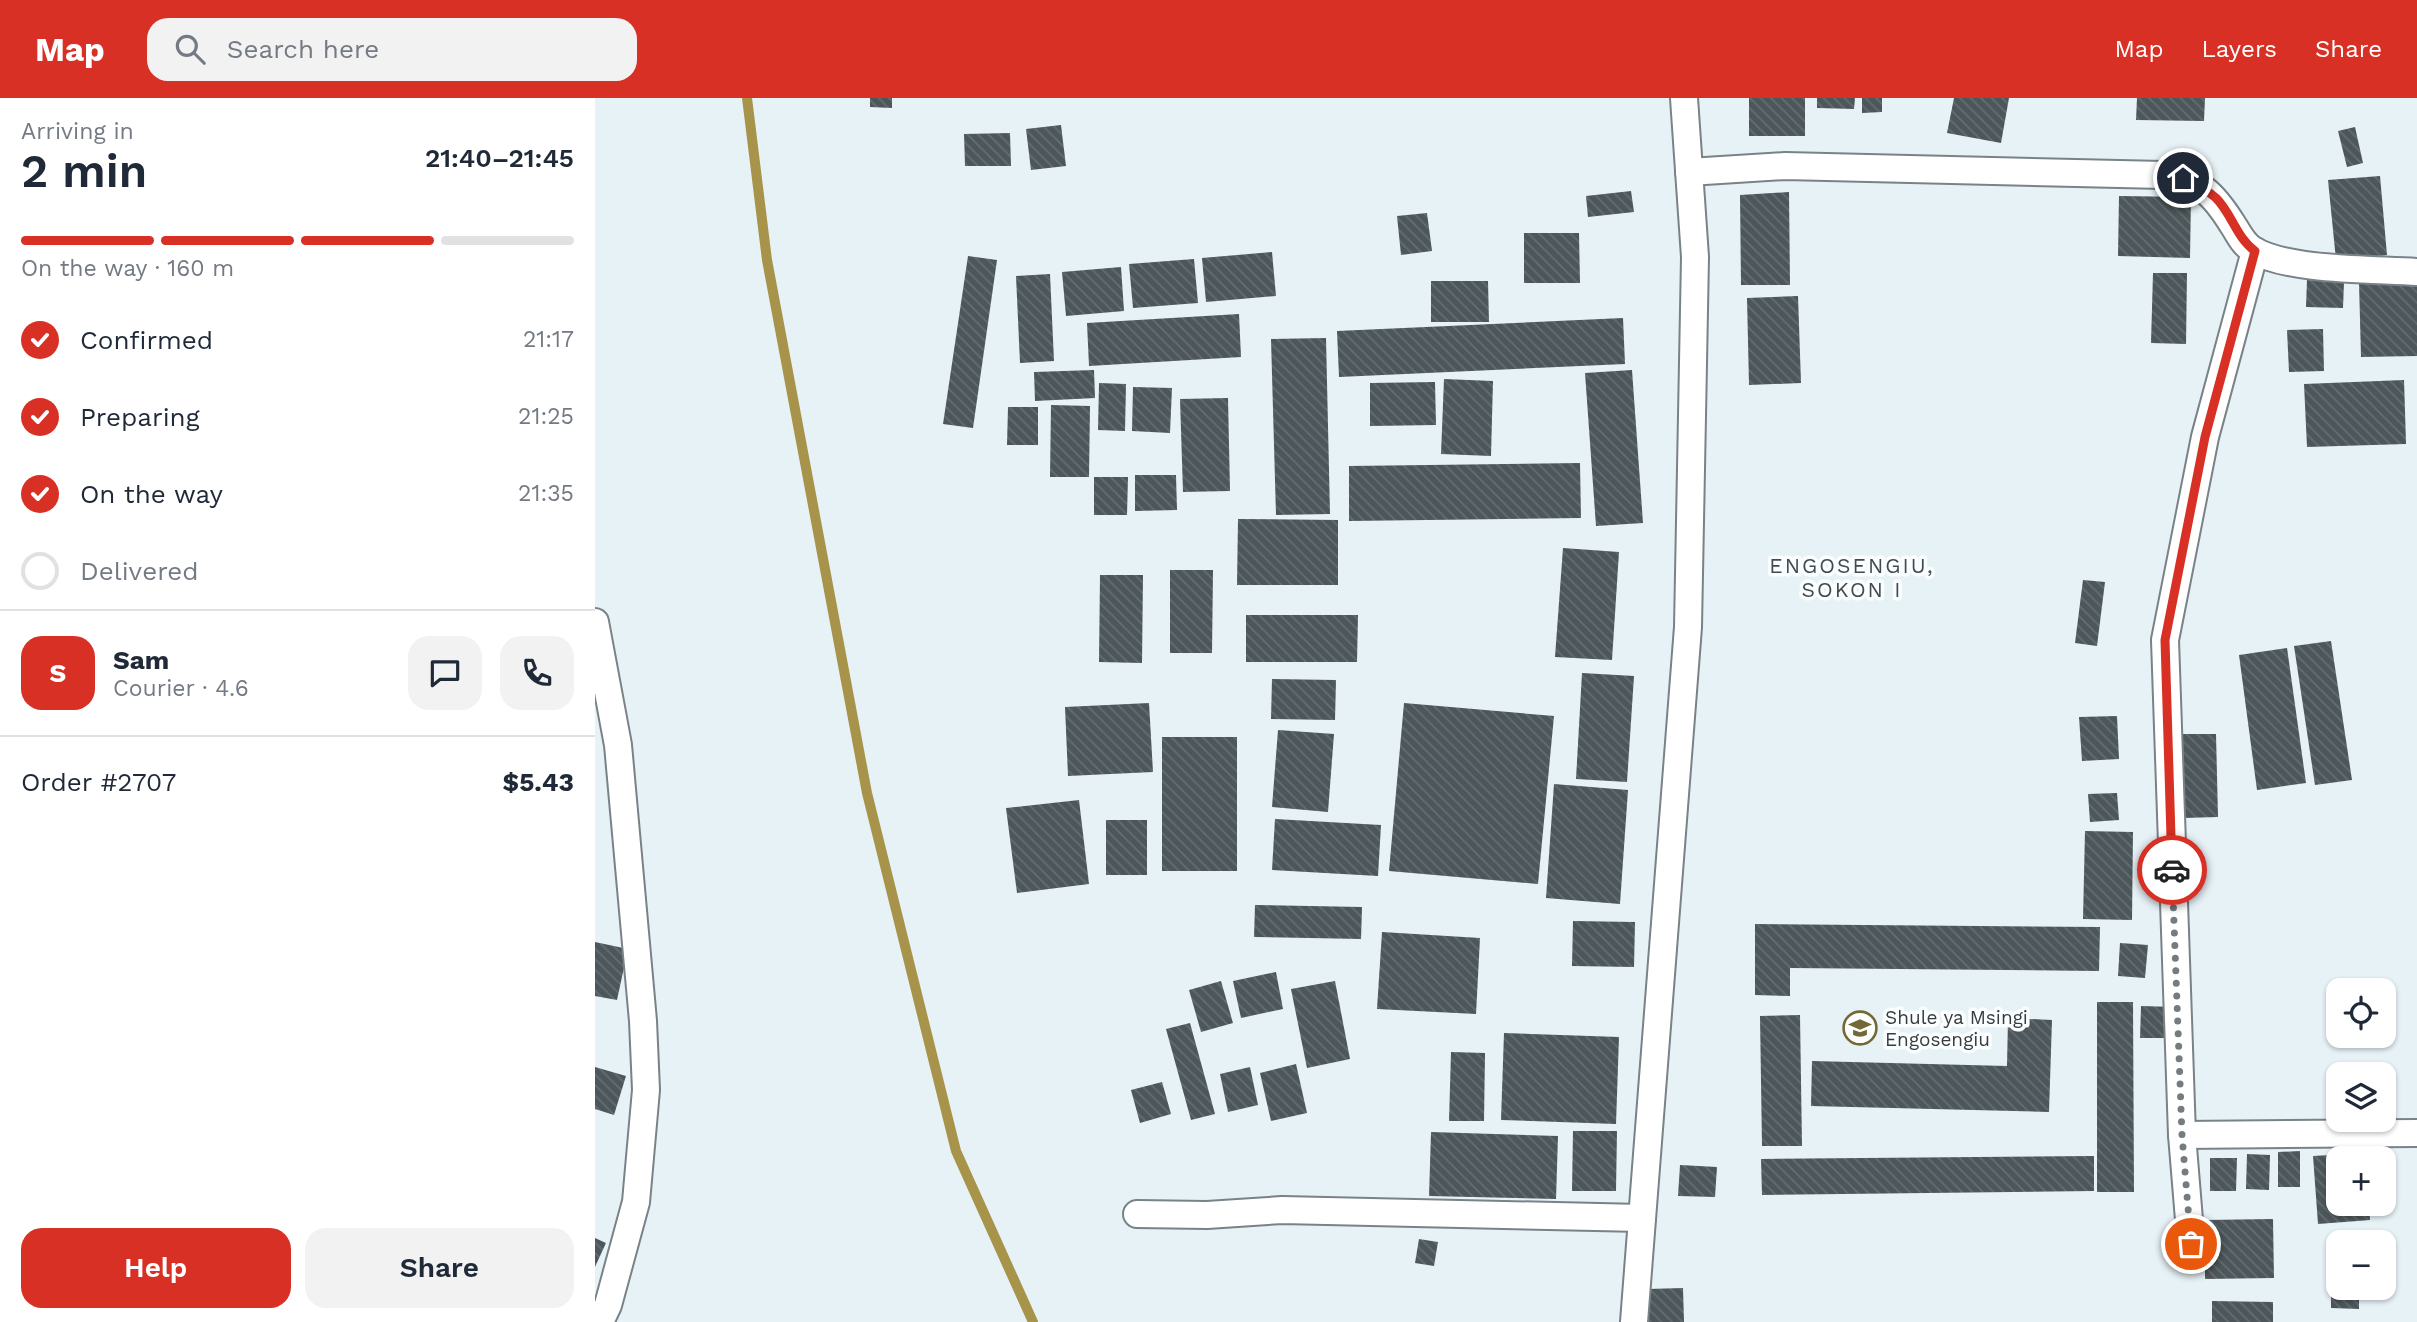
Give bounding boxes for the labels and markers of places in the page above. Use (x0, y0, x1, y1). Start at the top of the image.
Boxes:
pin (2153, 148, 2213, 208)
place label: Shule ya Msingi Engosengiu (1885, 1006, 2028, 1051)
school or university icon: Shule ya Msingi Engosengiu (1841, 1009, 1879, 1047)
pin (2161, 1214, 2221, 1274)

